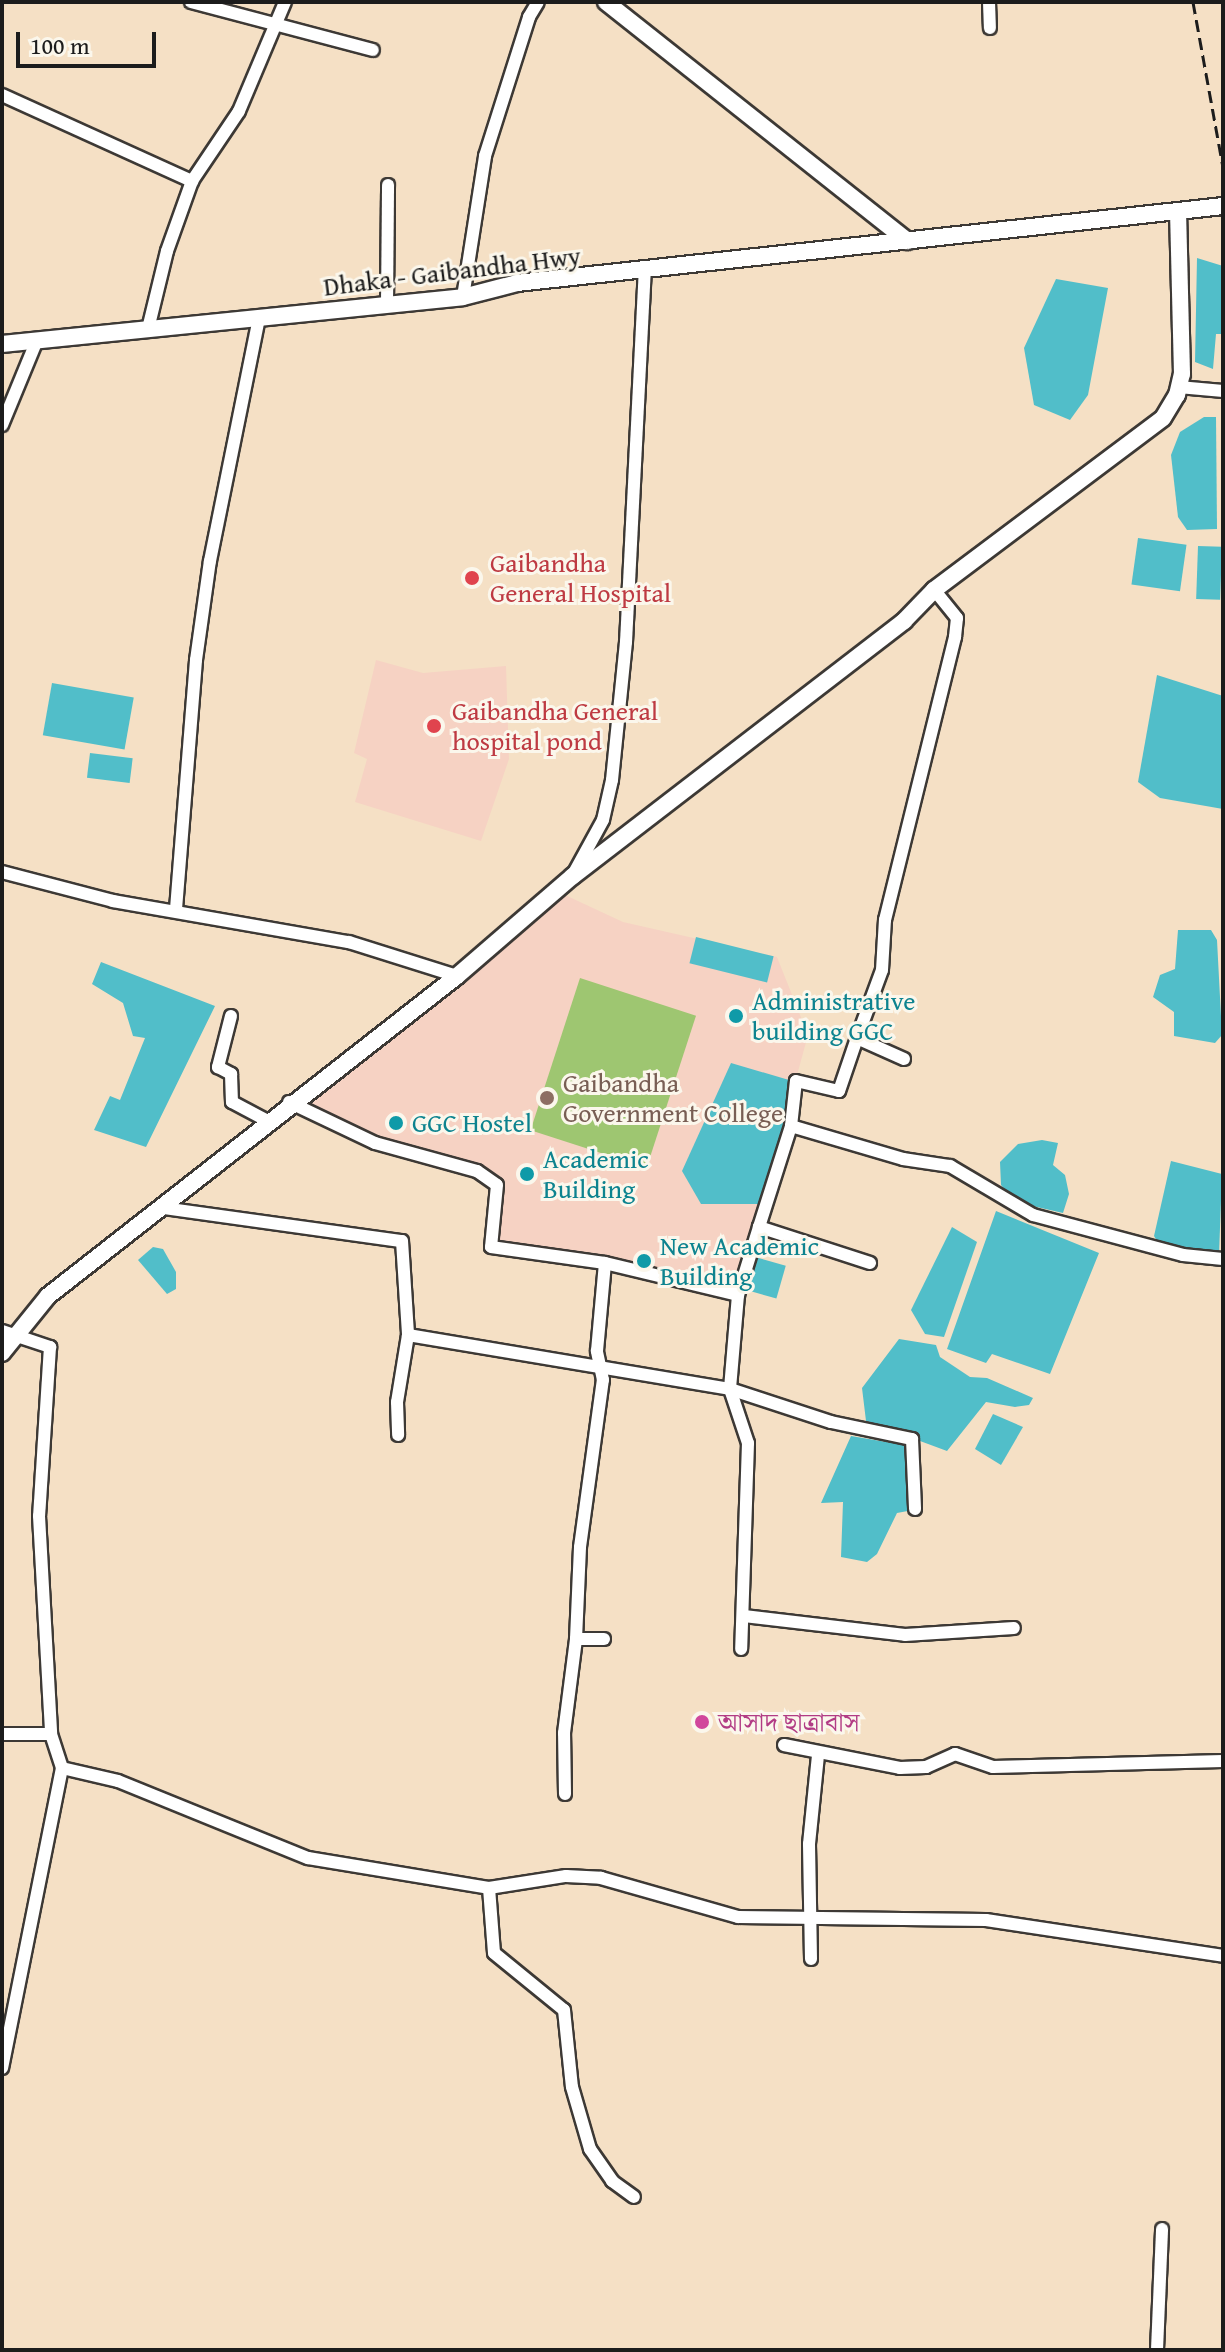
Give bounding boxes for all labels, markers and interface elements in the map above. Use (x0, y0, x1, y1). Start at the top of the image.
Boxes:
scale bar (20, 16, 160, 66)
text: 100 m (30, 28, 90, 63)
street label: Dhaka - Gaibandha Hwy (322, 240, 582, 302)
place label: Gaibandha General Hospital (490, 547, 671, 608)
marker: Gaibandha General Hospital (461, 567, 483, 589)
place label: Gaibandha General hospital pond (452, 695, 658, 756)
marker: Gaibandha General hospital pond (423, 715, 445, 737)
place label: Administrative building GGC (752, 985, 915, 1046)
marker: Administrative building GGC (727, 1007, 745, 1025)
place label: Gaibandha Government College (563, 1067, 783, 1128)
marker: Gaibandha Government College (538, 1089, 556, 1107)
place label: GGC Hostel (412, 1107, 532, 1139)
marker: GGC Hostel (387, 1114, 405, 1132)
place label: Academic Building (543, 1143, 649, 1204)
marker: Academic Building (518, 1165, 536, 1183)
place label: New Academic Building (660, 1230, 819, 1292)
marker: New Academic Building (635, 1252, 653, 1270)
place label: আসাদ ছাত্রাবাস (718, 1706, 860, 1738)
marker: আসাদ ছাত্রাবাস (693, 1713, 711, 1731)

